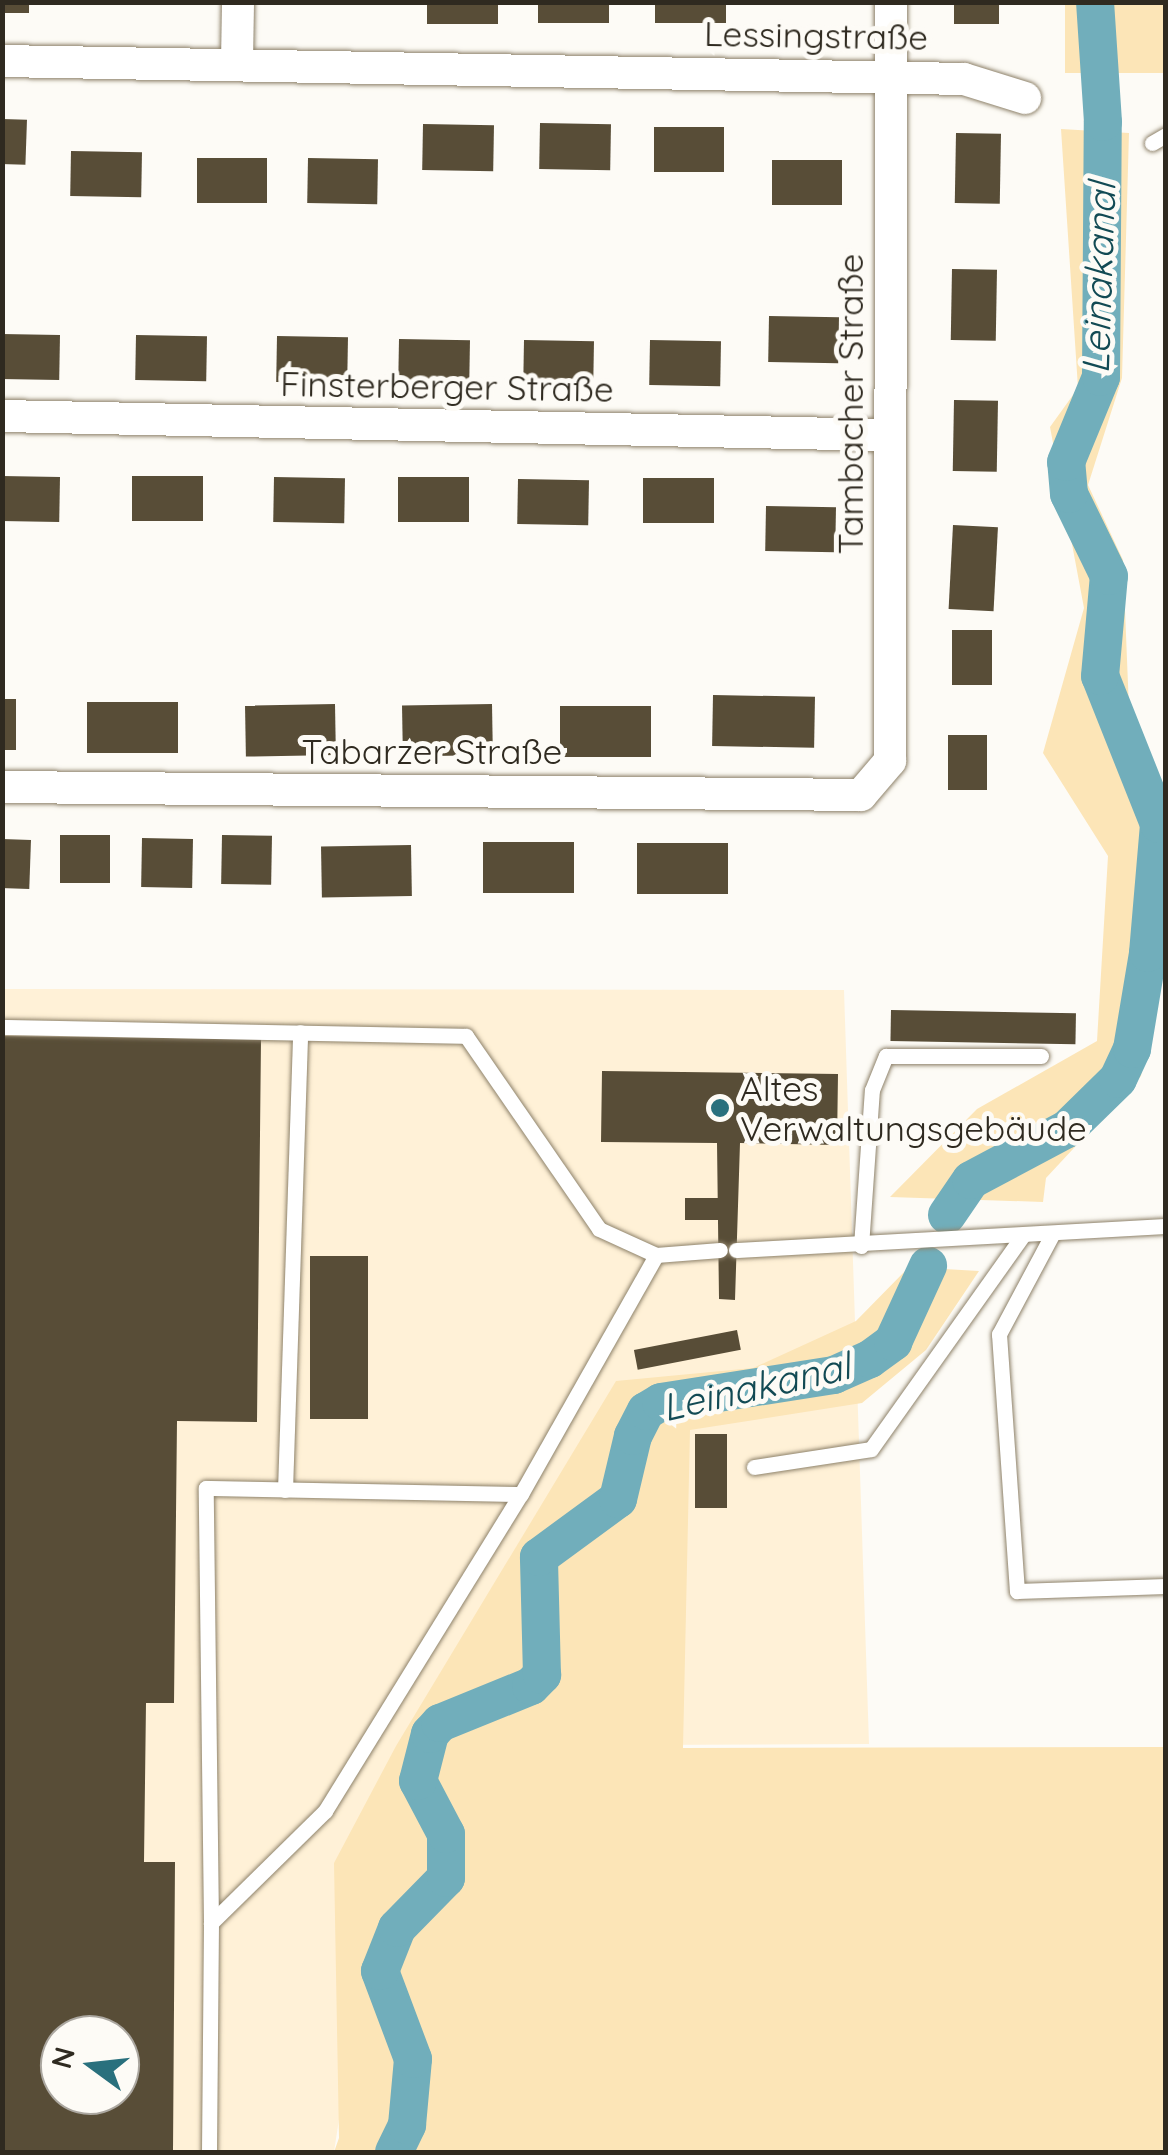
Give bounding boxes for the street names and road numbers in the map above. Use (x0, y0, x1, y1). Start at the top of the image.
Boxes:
street label: Lessingstraße (704, 12, 928, 58)
street label: Tambacher Straße (829, 254, 871, 554)
street label: Finsterberger Straße (280, 362, 614, 410)
street label: Tabarzer Straße (302, 730, 562, 772)

